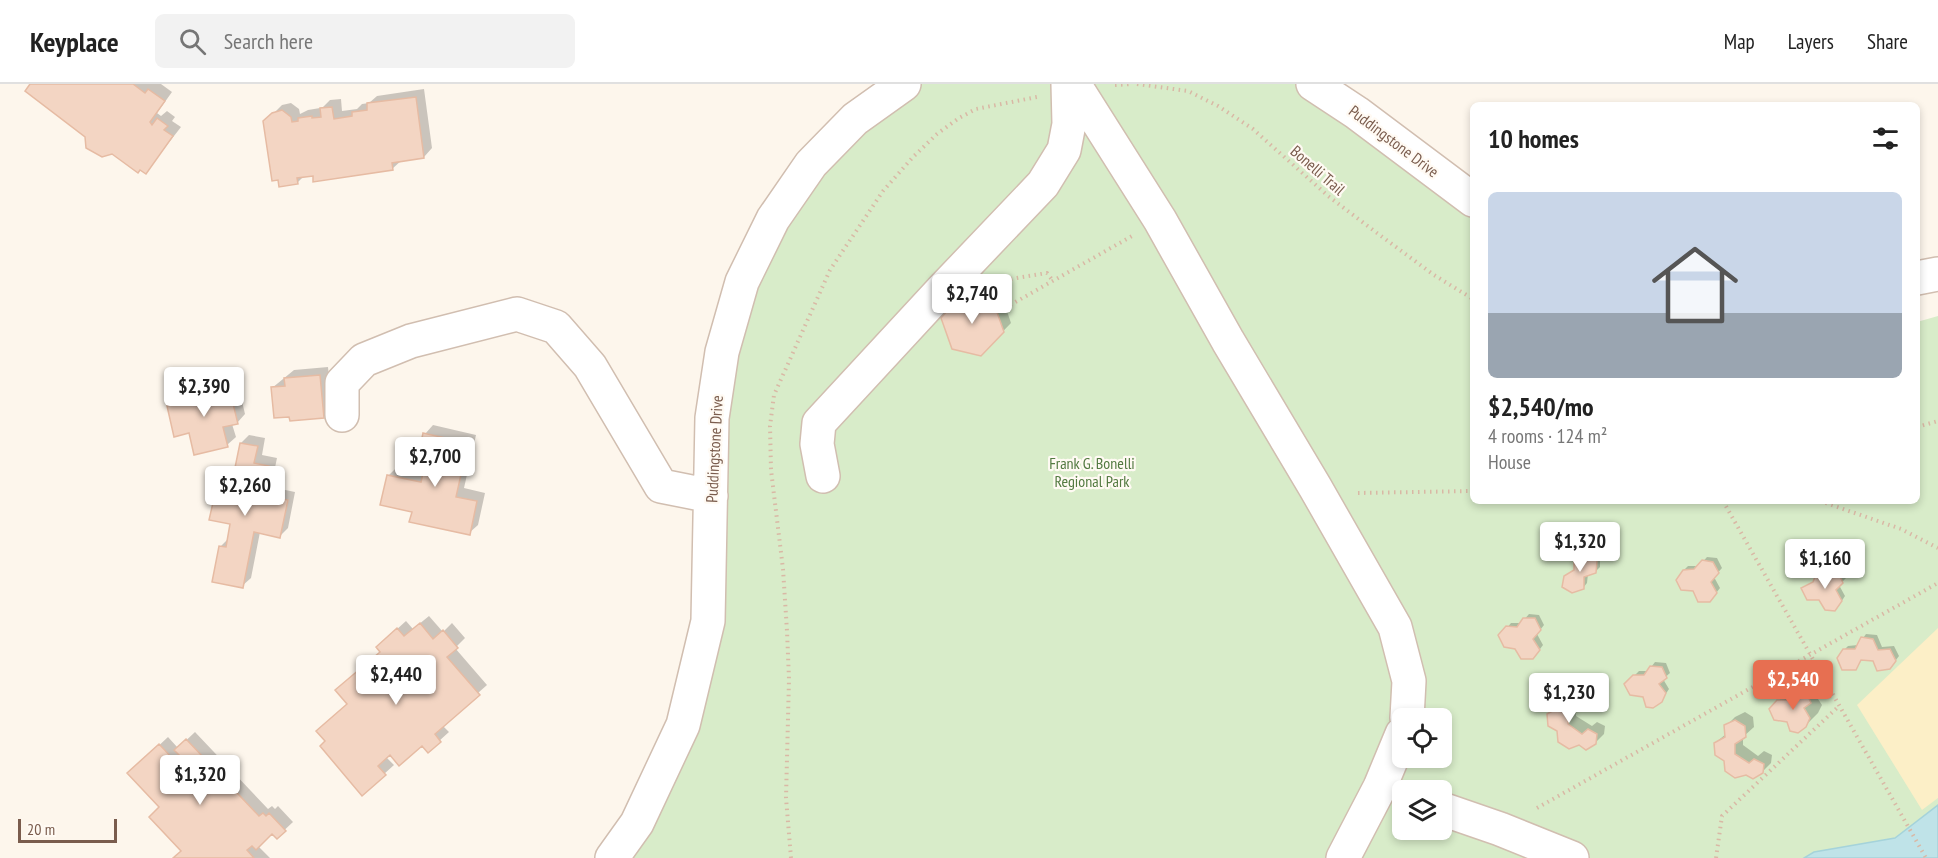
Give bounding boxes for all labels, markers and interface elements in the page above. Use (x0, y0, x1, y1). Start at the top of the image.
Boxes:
search box (155, 14, 575, 68)
text: Keyplace (30, 23, 119, 60)
icon: search (176, 25, 209, 58)
text: Search here (224, 27, 313, 55)
text: Map (1724, 28, 1755, 55)
text: Layers (1788, 28, 1834, 55)
text: Share (1867, 28, 1908, 55)
street label: Puddingstone Drive (1345, 101, 1443, 181)
text: 10 homes (1488, 122, 1579, 155)
icon: filters (1869, 122, 1902, 155)
street label: Bonelli Trail (1287, 141, 1350, 199)
icon: home (1641, 231, 1749, 339)
pin: $2,740 (923, 274, 1021, 325)
text: $2,740 (946, 280, 998, 306)
pin: $2,390 (155, 367, 253, 418)
text: $2,390 (178, 373, 230, 399)
text: $2,540/mo (1488, 390, 1594, 423)
street label: Puddingstone Drive (701, 395, 727, 503)
text: 4 rooms · 124 m² (1488, 423, 1607, 449)
pin: $2,700 (386, 437, 484, 488)
text: $2,700 (409, 443, 461, 469)
text: House (1488, 449, 1531, 475)
park label: Frank G. Bonelli Regional Park (1049, 453, 1135, 491)
pin: $2,260 (196, 466, 294, 517)
text: $2,260 (219, 472, 271, 498)
pin: $1,320 (1531, 522, 1629, 573)
text: $1,320 (1554, 528, 1606, 554)
pin: $1,160 (1776, 539, 1874, 590)
text: $1,160 (1799, 545, 1851, 571)
pin: $2,440 (347, 655, 445, 706)
pin: $2,540 (1744, 660, 1842, 711)
text: $2,440 (370, 661, 422, 687)
text: $2,540 (1767, 666, 1819, 692)
pin: $1,230 (1520, 673, 1618, 724)
text: $1,230 (1543, 679, 1595, 705)
map controls (1392, 708, 1452, 840)
button: locate (1392, 708, 1452, 768)
pin: $1,320 (151, 755, 249, 806)
text: $1,320 (174, 761, 226, 787)
button: layers (1392, 780, 1452, 840)
scale bar (18, 816, 117, 844)
text: 20 m (27, 819, 55, 839)

